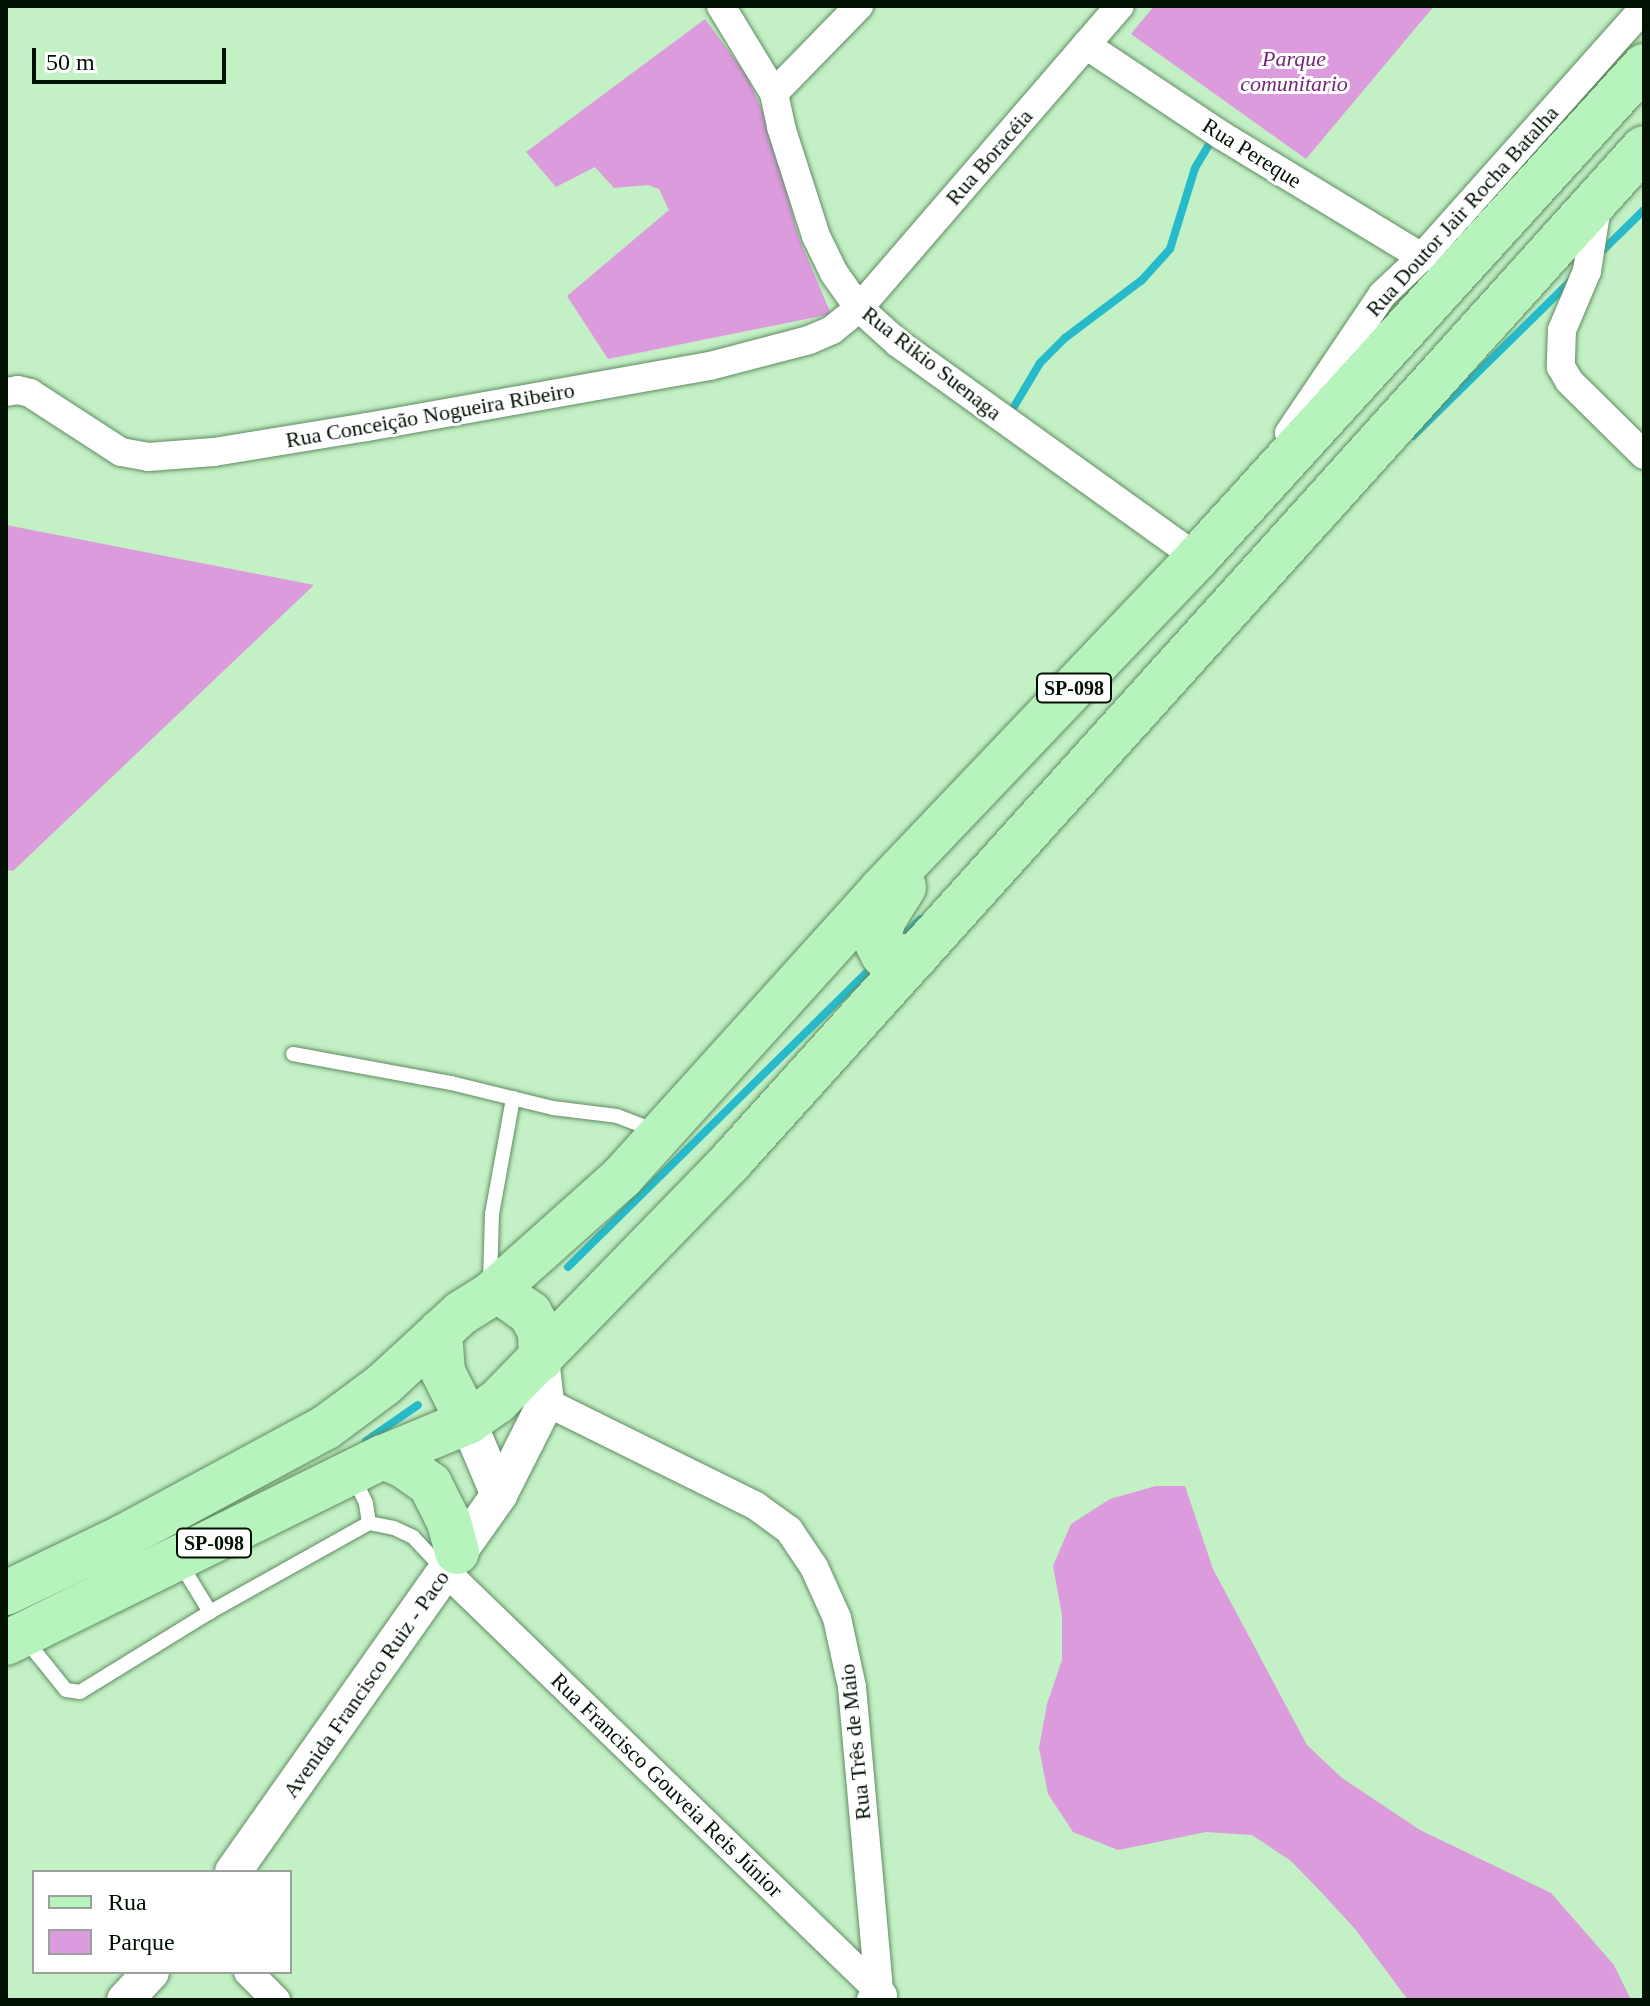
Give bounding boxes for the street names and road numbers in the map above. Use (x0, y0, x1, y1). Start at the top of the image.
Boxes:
street label: Rua Doutor Jair Rocha Batalha (1360, 100, 1564, 322)
street label: Rua Boracéia (940, 103, 1038, 211)
street label: Rua Pereque (1198, 112, 1306, 194)
street label: Rua Rikio Suenaga (857, 300, 1007, 426)
street label: Rua Conceição Nogueira Ribeiro (284, 377, 576, 453)
road number: SP-098 (1036, 672, 1112, 704)
road number: SP-098 (176, 1527, 252, 1559)
street label: Avenida Francisco Ruiz - Paco (277, 1565, 455, 1803)
street label: Rua Três de Maio (834, 1662, 876, 1822)
street label: Rua Francisco Gouveia Reis Júnior (546, 1667, 788, 1903)

